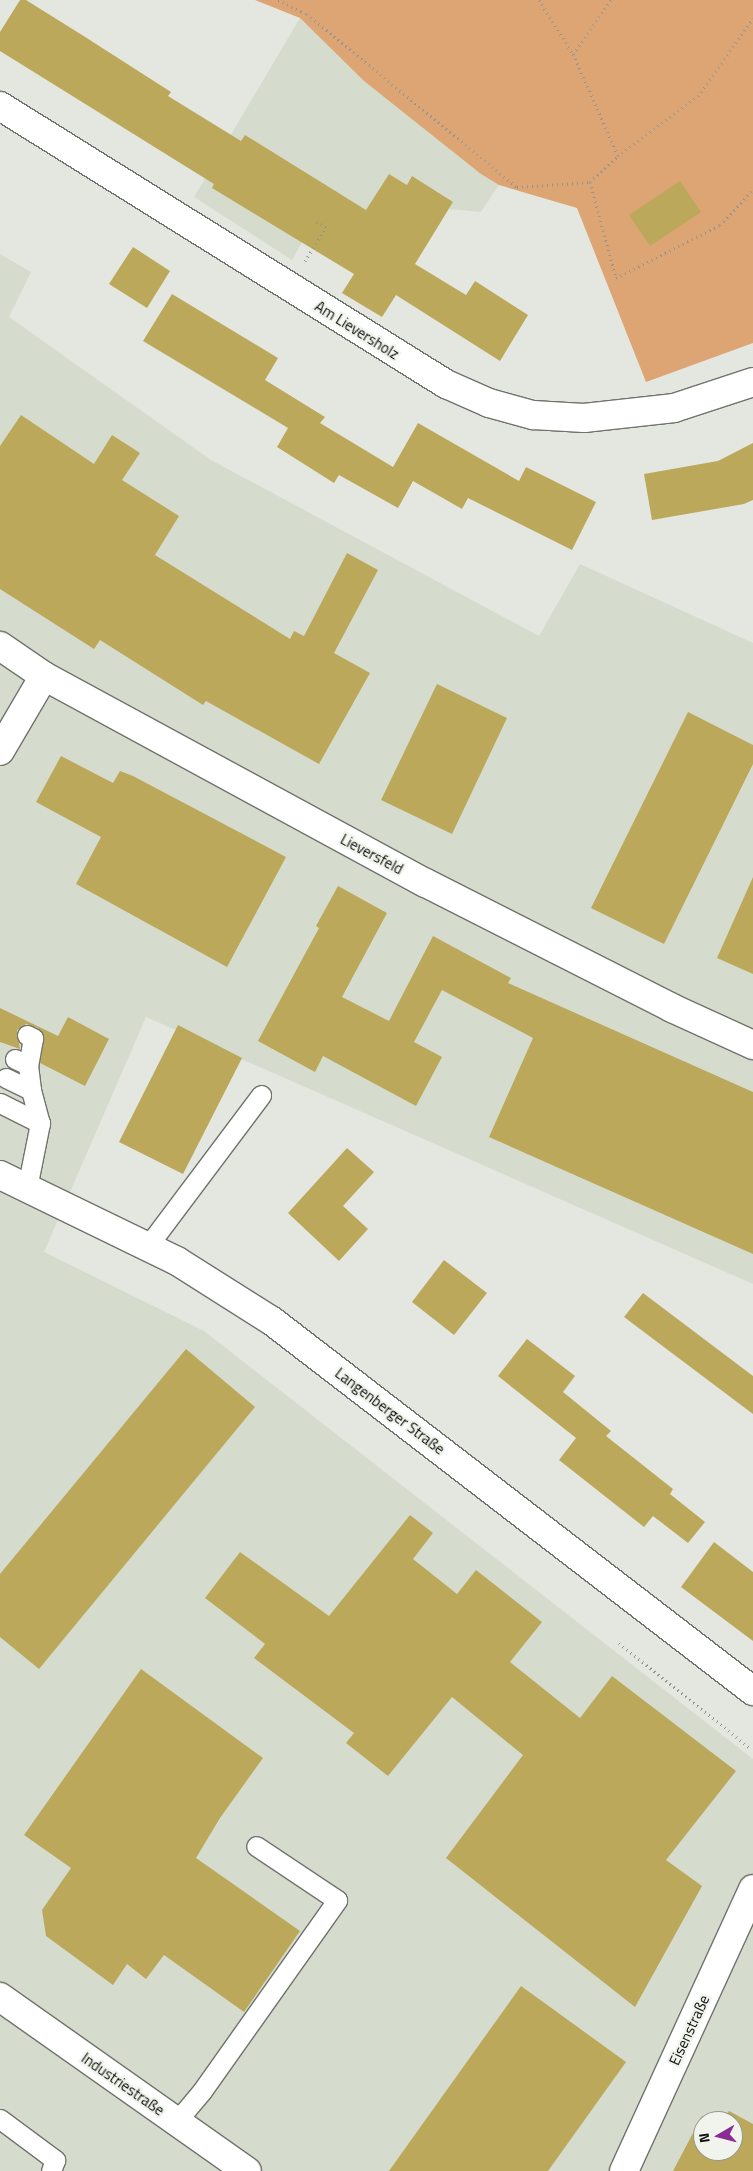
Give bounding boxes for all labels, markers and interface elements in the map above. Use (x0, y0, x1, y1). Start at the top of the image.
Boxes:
street label: Am Lieversholz (312, 297, 402, 363)
street label: Lieversfeld (338, 830, 406, 878)
street label: Langenberger Straße (332, 1364, 448, 1458)
street label: Eisenstraße (665, 1992, 713, 2068)
street label: Industriestraße (78, 2049, 168, 2119)
north arrow (693, 2111, 743, 2161)
text: N (693, 2132, 715, 2144)

